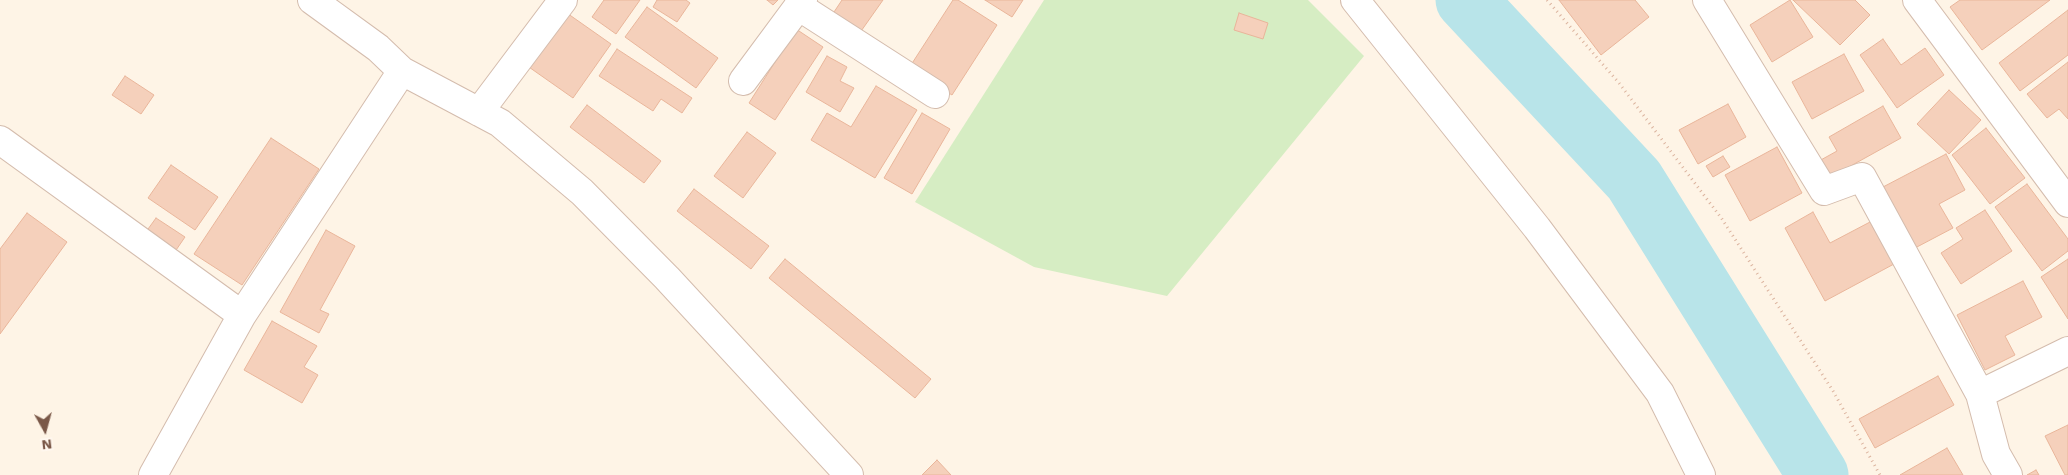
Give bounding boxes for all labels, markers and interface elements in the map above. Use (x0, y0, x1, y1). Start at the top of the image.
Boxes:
north arrow (20, 405, 70, 455)
text: N (41, 436, 53, 453)

